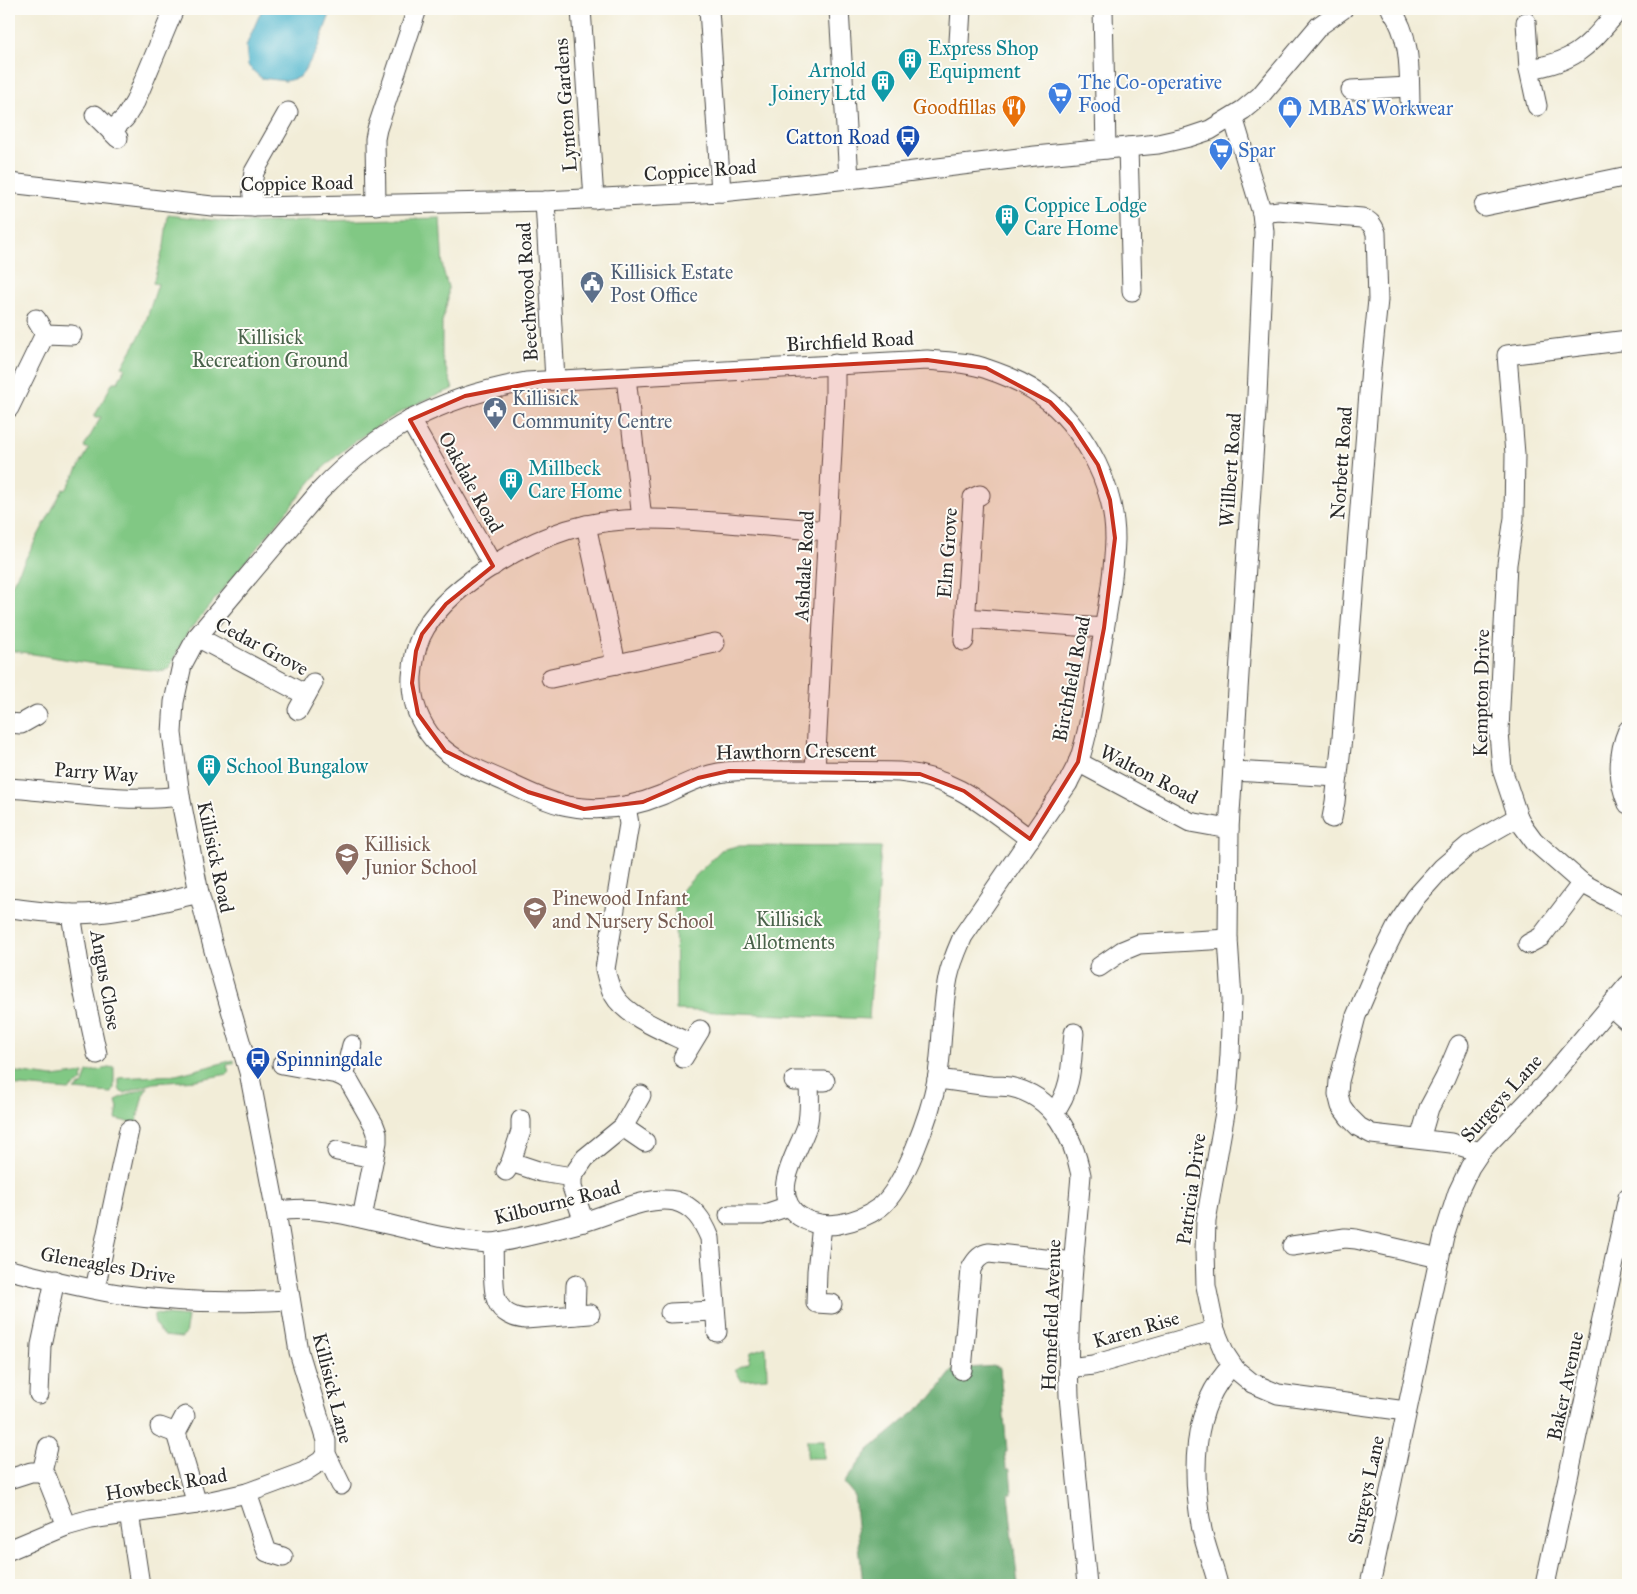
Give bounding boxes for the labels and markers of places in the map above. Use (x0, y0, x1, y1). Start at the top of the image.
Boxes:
place label: Express Shop Equipment (928, 36, 1039, 84)
building icon: Express Shop Equipment (897, 47, 923, 81)
place label: Arnold Joinery Ltd (768, 58, 866, 106)
building icon: Arnold Joinery Ltd (870, 69, 896, 103)
place label: The Co-operative Food (1078, 70, 1222, 117)
supermarket icon: The Co-operative Food (1047, 81, 1073, 115)
restaurant icon: Goodfillas (1001, 94, 1027, 128)
place label: Goodfillas (913, 95, 996, 119)
shop icon: MBAS Workwear (1277, 95, 1303, 129)
place label: MBAS Workwear (1308, 96, 1454, 120)
bus stop icon: Catton Road (895, 124, 921, 158)
place label: Catton Road (786, 125, 890, 149)
supermarket icon: Spar (1208, 137, 1234, 171)
place label: Spar (1238, 138, 1276, 162)
place label: Coppice Lodge Care Home (1024, 193, 1147, 240)
building icon: Coppice Lodge Care Home (994, 203, 1020, 237)
place label: Killisick Estate Post Office (610, 260, 733, 307)
public building icon: Killisick Estate Post Office (579, 270, 605, 304)
place label: Killisick Community Centre (512, 386, 672, 433)
public building icon: Killisick Community Centre (482, 396, 508, 430)
place label: Millbeck Care Home (528, 456, 622, 503)
building icon: Millbeck Care Home (498, 467, 524, 501)
building icon: School Bungalow (196, 753, 222, 787)
place label: School Bungalow (226, 754, 369, 779)
place label: Killisick Junior School (362, 832, 478, 880)
school or university icon: Killisick Junior School (334, 842, 360, 876)
place label: Pinewood Infant and Nursery School (552, 886, 715, 933)
school or university icon: Pinewood Infant and Nursery School (522, 896, 548, 930)
bus stop icon: Spinningdale (245, 1046, 271, 1080)
place label: Spinningdale (276, 1047, 382, 1072)

